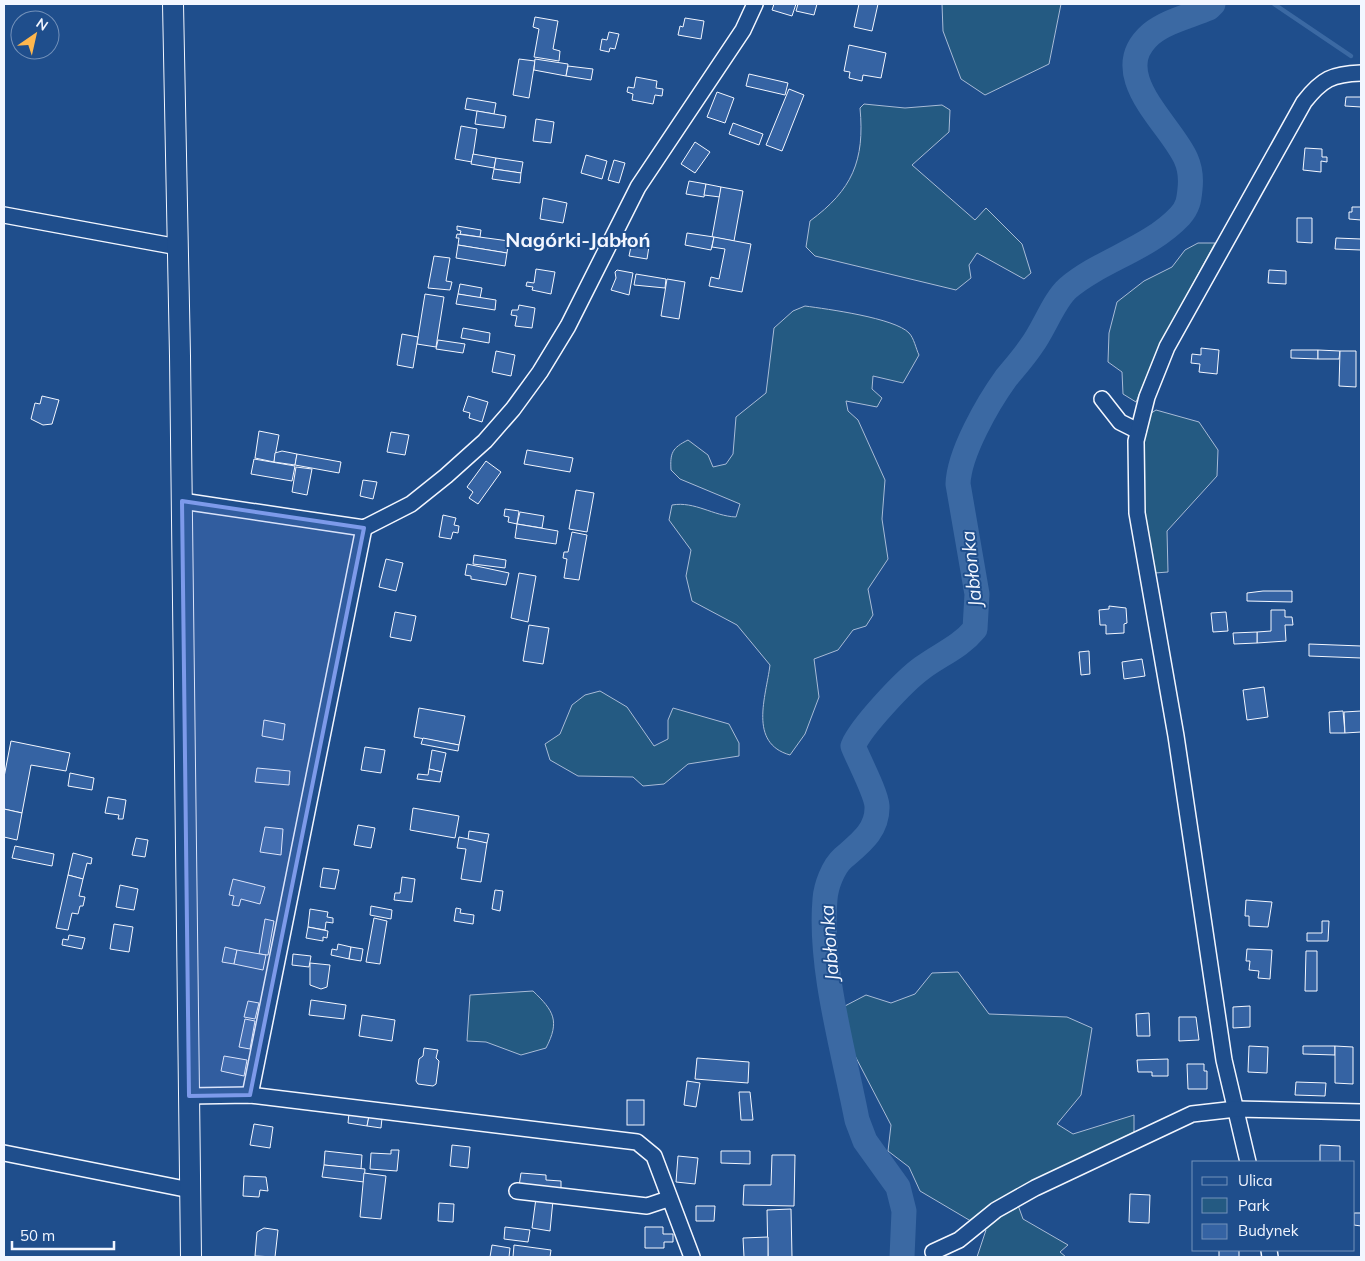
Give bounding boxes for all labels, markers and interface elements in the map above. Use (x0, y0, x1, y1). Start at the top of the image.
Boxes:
north arrow (10, 10, 60, 60)
text: N (33, 14, 52, 35)
district label: Nagórki-Jabłoń (505, 227, 651, 252)
water label: Jabłonka (955, 530, 987, 610)
water label: Jabłonka (814, 904, 844, 984)
legend (1192, 1161, 1355, 1251)
text: Ulica (1238, 1171, 1272, 1190)
text: Park (1238, 1196, 1270, 1215)
scale bar (12, 1218, 115, 1250)
text: Budynek (1238, 1221, 1299, 1240)
text: 50 m (20, 1226, 55, 1245)

